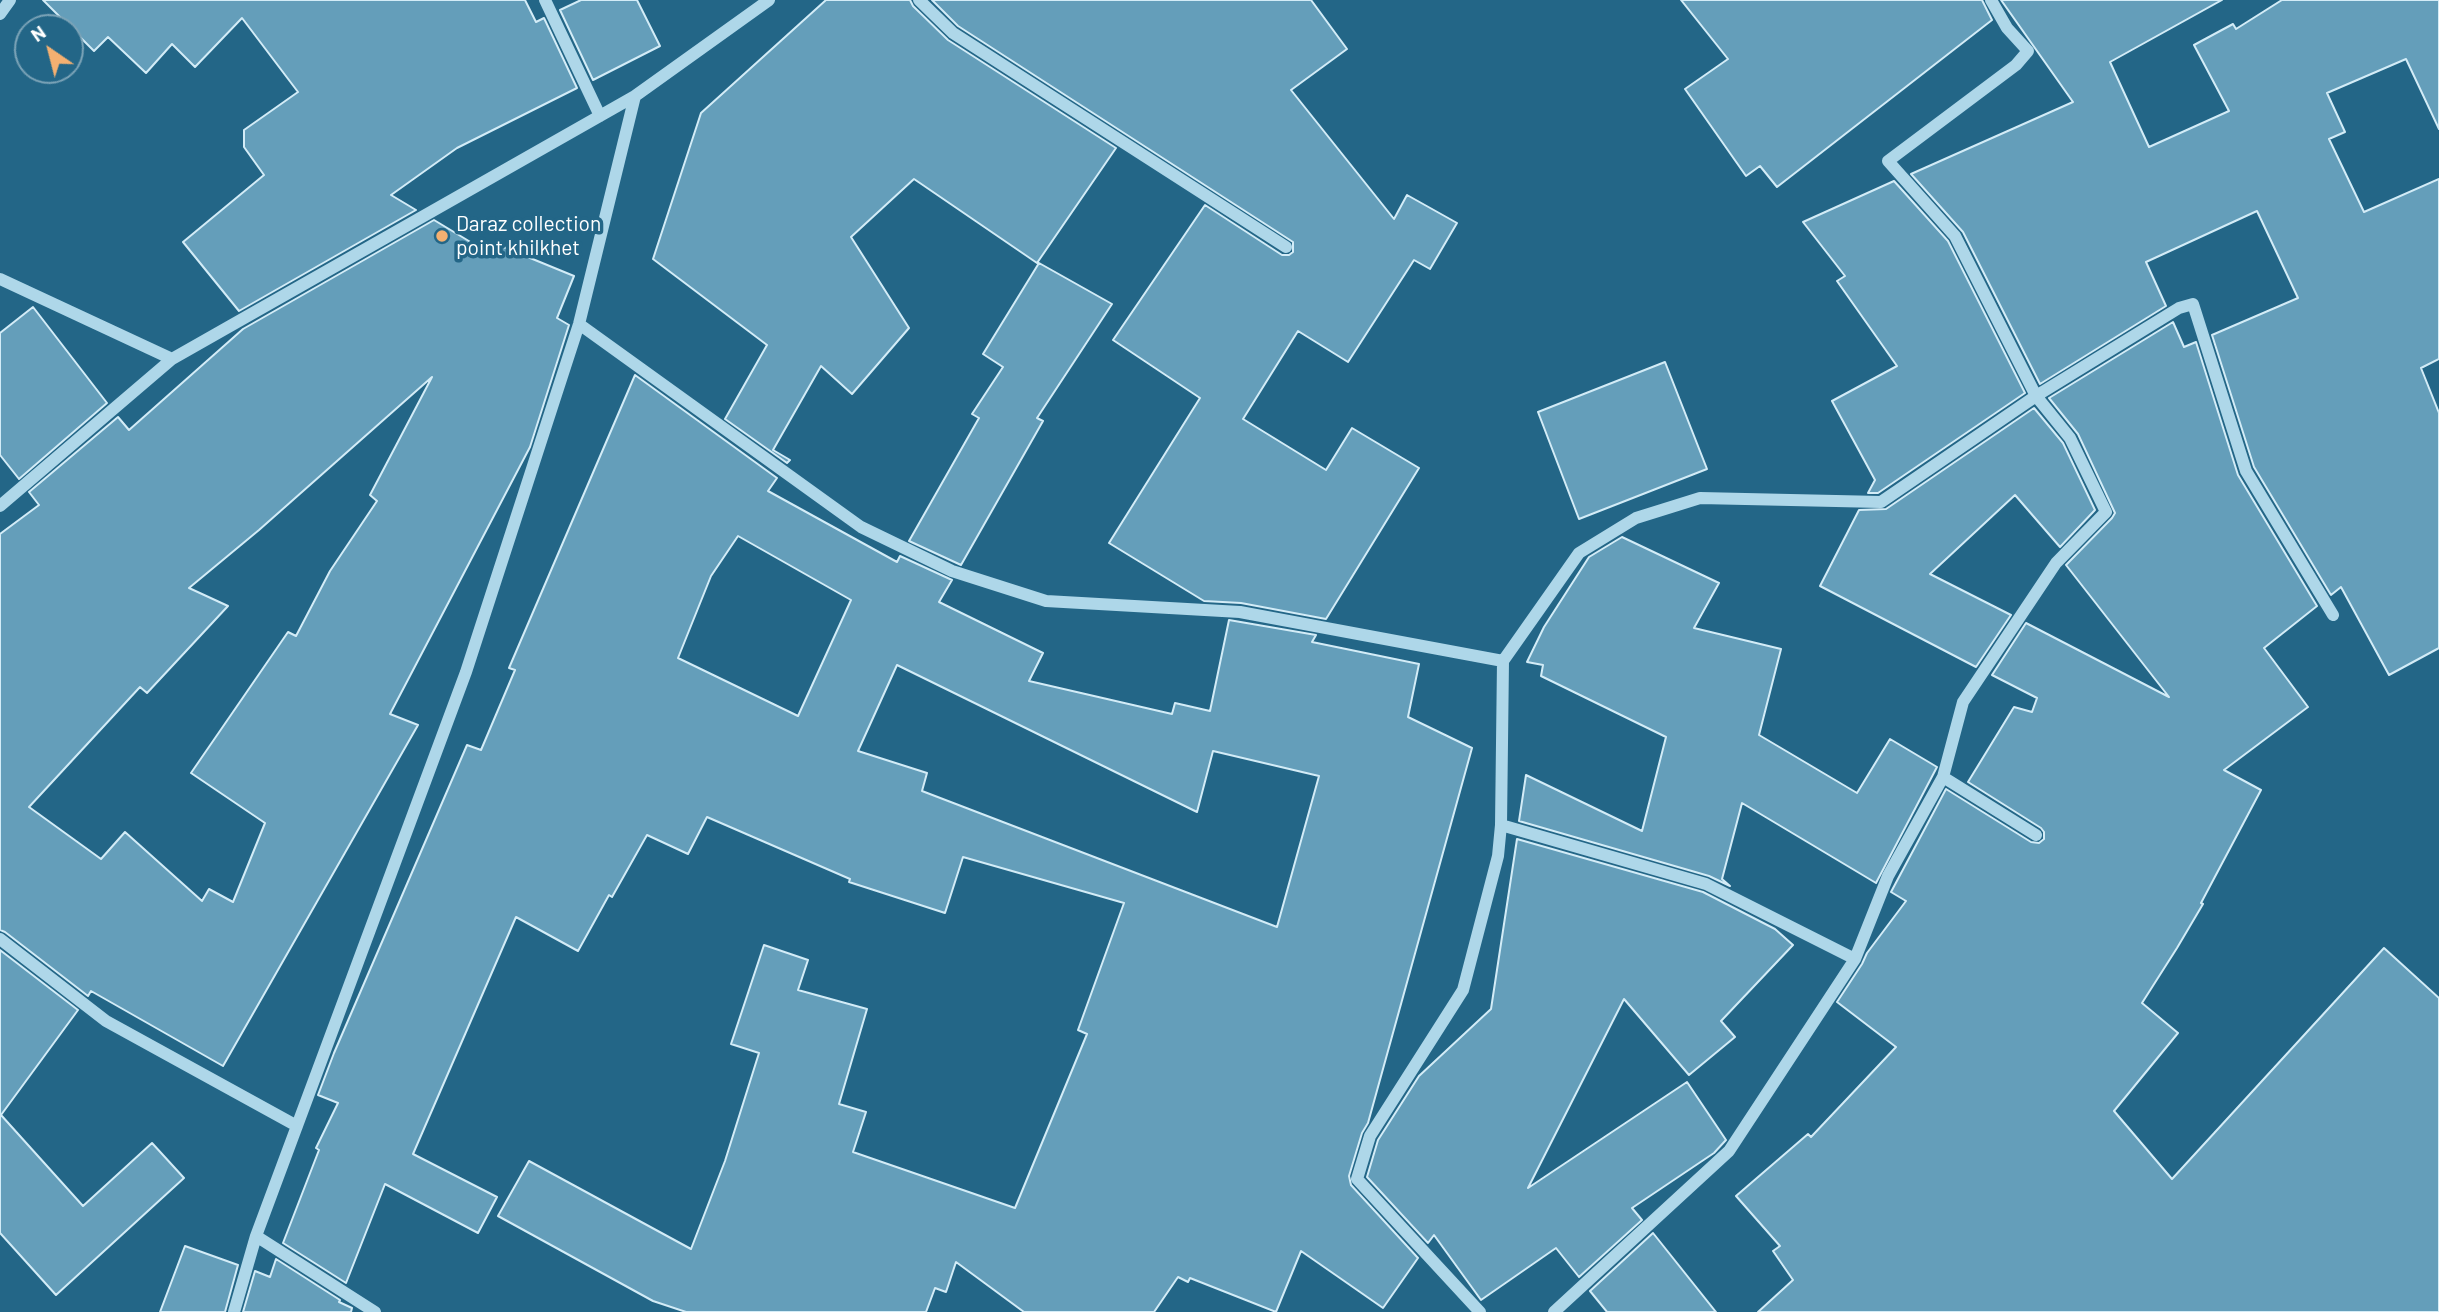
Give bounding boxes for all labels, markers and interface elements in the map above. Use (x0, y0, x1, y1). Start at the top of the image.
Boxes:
north arrow (14, 14, 84, 84)
text: N (26, 20, 50, 46)
place label: Daraz collection point khilkhet (456, 211, 601, 261)
marker: Daraz collection point khilkhet (434, 228, 450, 244)

